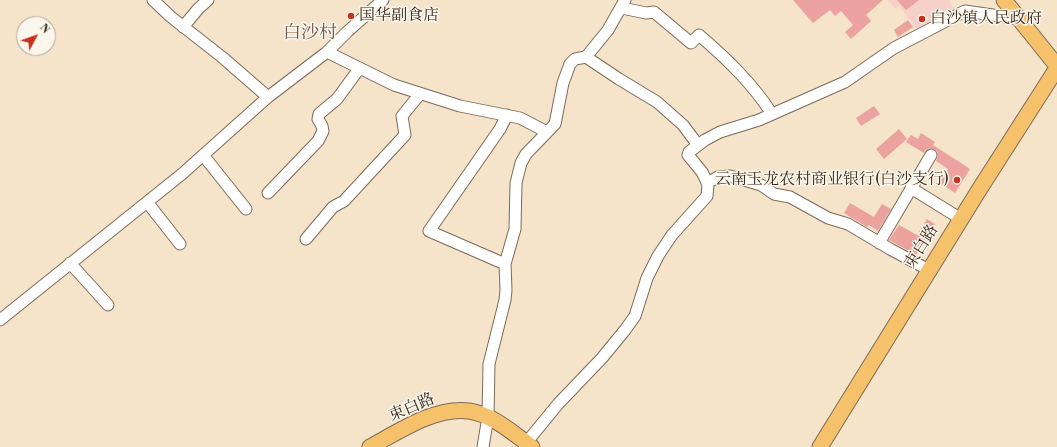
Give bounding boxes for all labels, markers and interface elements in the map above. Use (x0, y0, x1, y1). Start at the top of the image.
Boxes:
place label: 国华副食店 (359, 6, 439, 26)
place label: 白沙镇人民政府 (930, 9, 1042, 29)
marker: 国华副食店 (346, 11, 356, 21)
marker: 白沙镇人民政府 (917, 14, 927, 24)
north arrow (16, 16, 56, 56)
text: N (36, 21, 52, 37)
district label: 白沙村 (283, 23, 337, 45)
place label: 云南玉龙农村商业银行(白沙支行) (715, 170, 949, 190)
marker: 云南玉龙农村商业银行(白沙支行) (952, 175, 962, 185)
street label: 束白路 (901, 222, 943, 272)
street label: 束白路 (386, 390, 438, 426)

